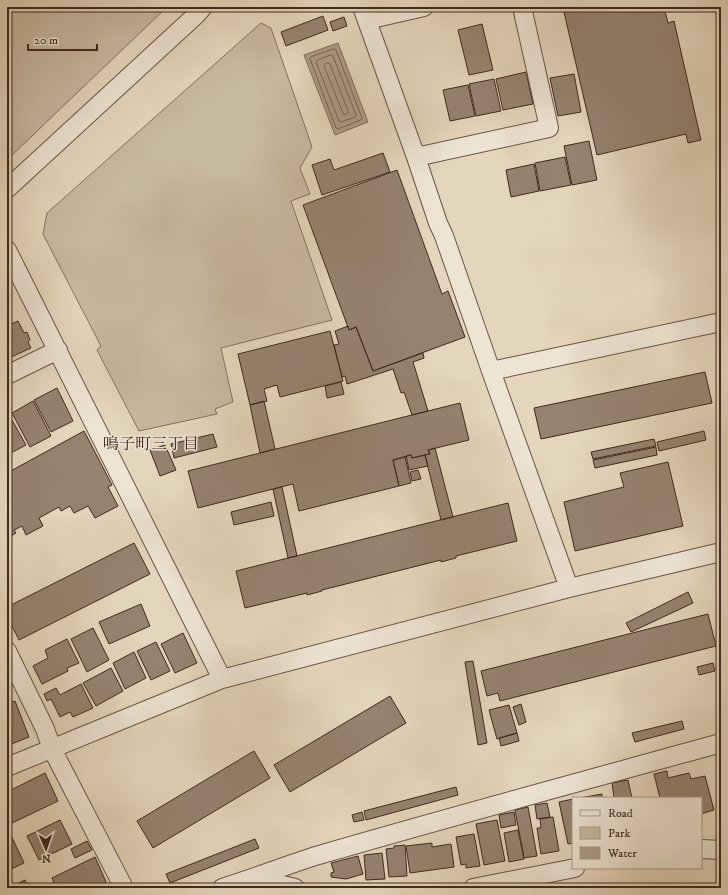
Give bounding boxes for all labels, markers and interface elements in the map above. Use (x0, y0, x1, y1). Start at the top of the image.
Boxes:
scale bar (28, 26, 97, 52)
text: 20 m (34, 33, 58, 48)
district label: 鳴子町三丁目 (103, 434, 199, 454)
legend (572, 797, 702, 869)
text: Road (608, 806, 633, 821)
text: Park (608, 826, 630, 841)
north arrow (26, 829, 66, 869)
text: Water (607, 846, 637, 861)
text: N (42, 851, 51, 865)

